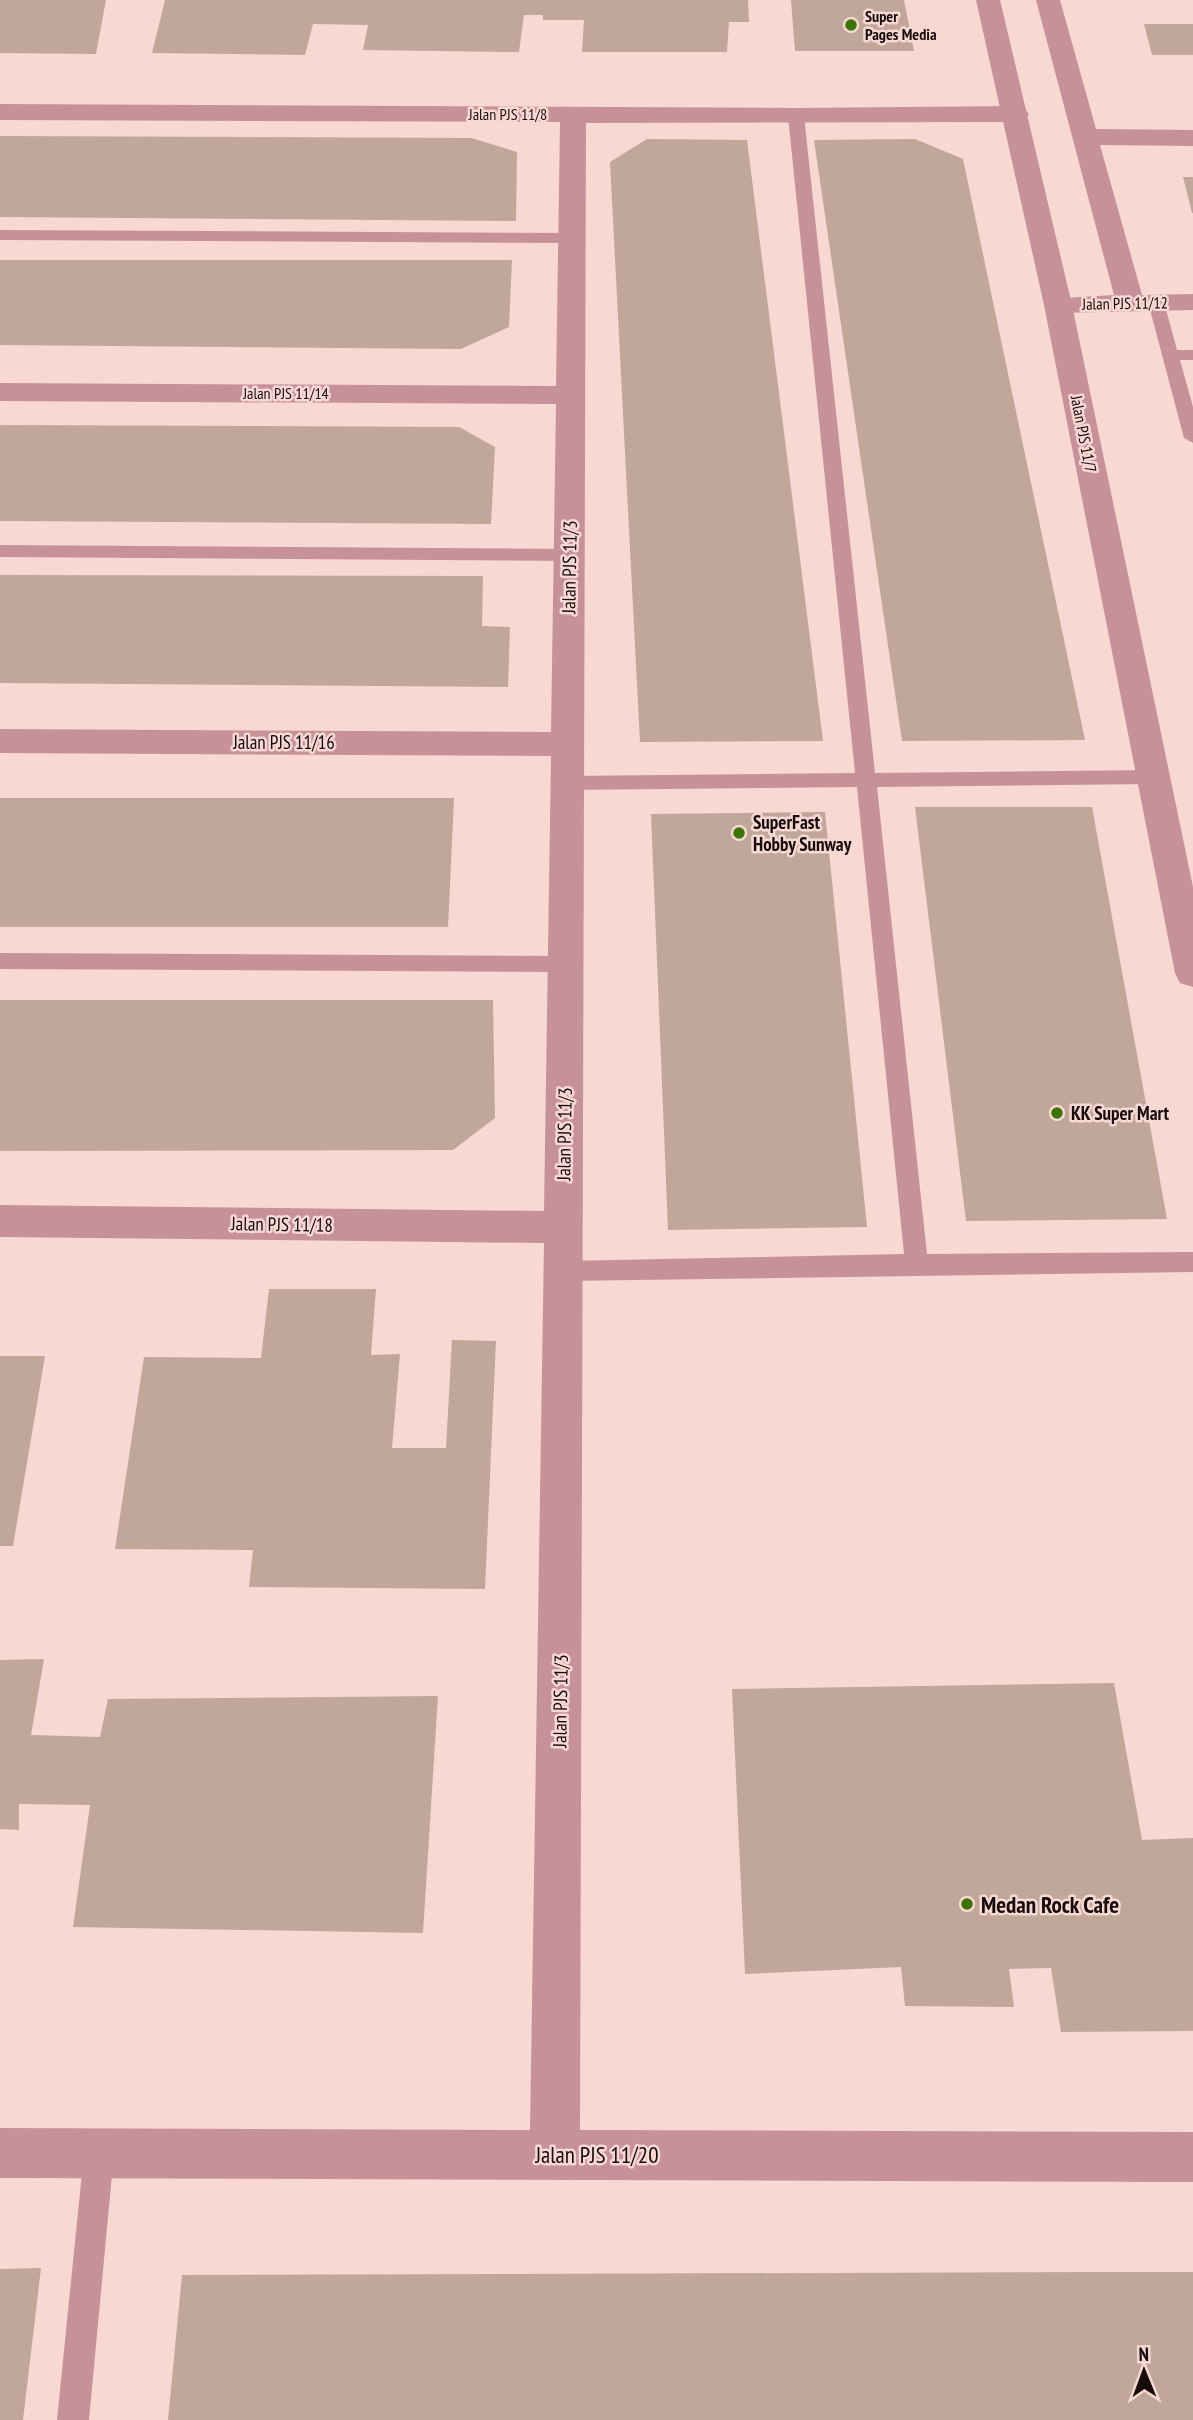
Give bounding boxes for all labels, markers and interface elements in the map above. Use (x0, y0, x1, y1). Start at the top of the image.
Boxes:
place label: Super Pages Media (865, 6, 937, 44)
marker: Super Pages Media (843, 17, 859, 33)
street label: Jalan PJS 11/8 (468, 104, 547, 124)
street label: Jalan PJS 11/12 (1081, 292, 1168, 314)
street label: Jalan PJS 11/14 (242, 383, 329, 403)
street label: Jalan PJS 11/7 (1067, 393, 1101, 474)
street label: Jalan PJS 11/3 (556, 520, 582, 615)
street label: Jalan PJS 11/16 (232, 730, 335, 754)
place label: SuperFast Hobby Sunway (753, 810, 852, 856)
marker: SuperFast Hobby Sunway (731, 825, 747, 841)
street label: Jalan PJS 11/3 (551, 1087, 577, 1182)
place label: KK Super Mart (1071, 1101, 1170, 1125)
marker: KK Super Mart (1049, 1105, 1065, 1121)
street label: Jalan PJS 11/18 (230, 1211, 333, 1237)
street label: Jalan PJS 11/3 (547, 1654, 573, 1749)
place label: Medan Rock Cafe (981, 1890, 1119, 1919)
marker: Medan Rock Cafe (959, 1896, 975, 1912)
street label: Jalan PJS 11/20 (534, 2140, 659, 2169)
north arrow (1109, 2336, 1179, 2406)
text: N (1138, 2342, 1149, 2366)

